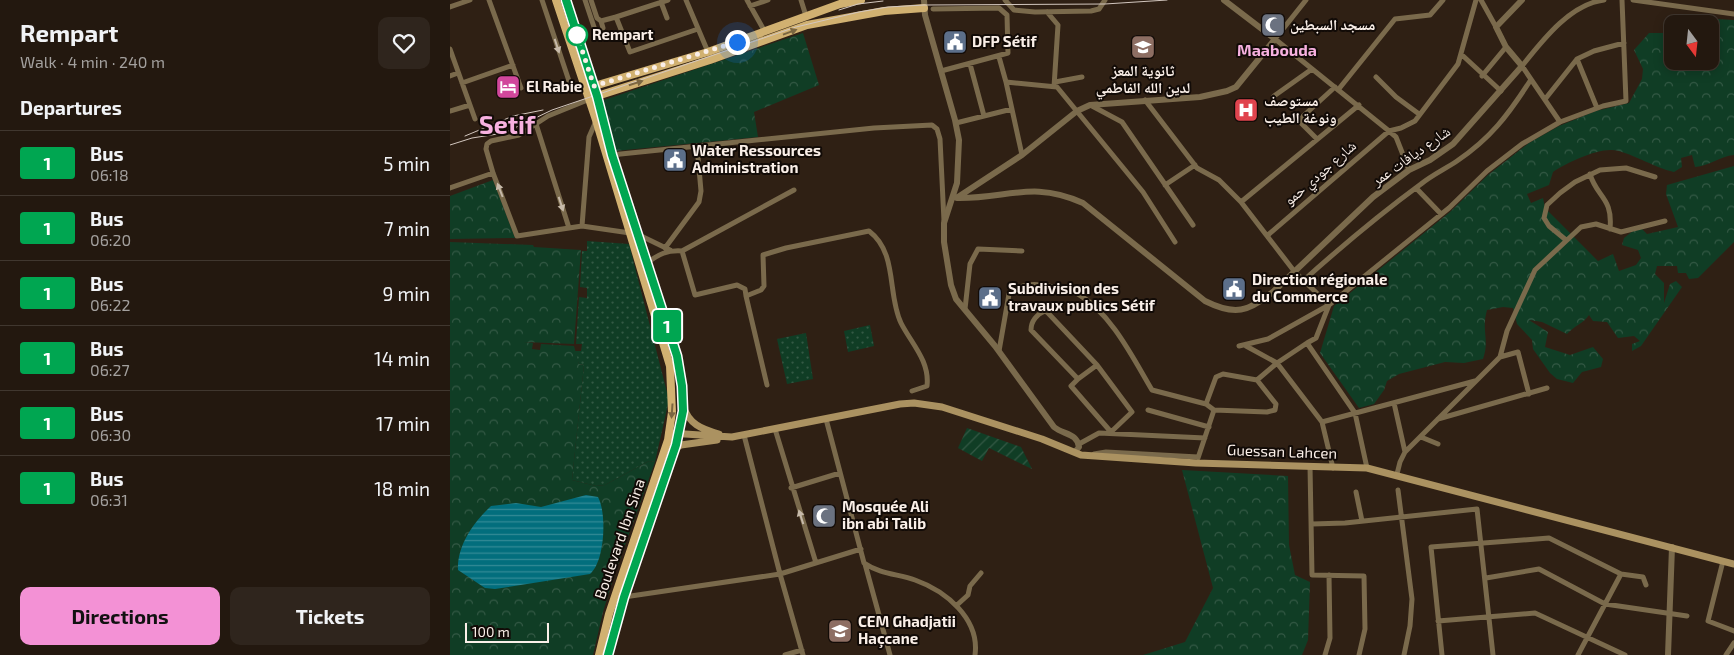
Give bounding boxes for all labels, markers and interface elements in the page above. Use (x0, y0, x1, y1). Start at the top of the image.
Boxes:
mosque icon: مسجد السبطين (1260, 12, 1286, 38)
place label: مسجد السبطين (1290, 15, 1375, 34)
north arrow (1664, 15, 1719, 70)
map controls (1664, 15, 1719, 70)
button: heart (378, 17, 430, 69)
text: Rempart (20, 18, 118, 47)
marker: Rempart (566, 24, 588, 46)
place label: Rempart (592, 25, 653, 43)
one-way arrow (783, 28, 798, 36)
public building icon: DFP Sétif (942, 29, 968, 55)
your location (725, 30, 750, 55)
place label: DFP Sétif (972, 32, 1037, 50)
school or university icon: ثانوية المعز لدين الله الفاطمي (1130, 34, 1156, 60)
one-way arrow (554, 39, 562, 54)
district label: Maabouda (1237, 40, 1317, 59)
text: Walk · 4 min · 240 m (20, 52, 165, 71)
place label: ثانوية المعز لدين الله الفاطمي (1096, 61, 1190, 100)
hotel icon: El Rabie (495, 74, 521, 100)
place label: El Rabie (526, 77, 582, 95)
one-way arrow (629, 79, 644, 87)
place label: مستوصف ونوغة الطيب (1264, 91, 1337, 127)
text: Departures (20, 96, 122, 119)
hospital icon: مستوصف ونوغة الطيب (1233, 97, 1259, 123)
district label: Setif (479, 109, 536, 139)
street label: شارع ديافات عمر (1367, 121, 1454, 191)
street label: شارع جودي حمو (1279, 136, 1362, 211)
place label: Water Ressources Administration (692, 141, 821, 176)
text: Bus (90, 142, 124, 165)
public building icon: Water Ressources Administration (662, 147, 688, 173)
text: 1 (44, 152, 51, 174)
text: 5 min (383, 152, 430, 175)
text: 06:18 (90, 165, 129, 184)
one-way arrow (496, 182, 504, 197)
one-way arrow (558, 197, 566, 212)
text: Bus (90, 207, 124, 230)
text: 1 (44, 217, 51, 239)
text: 7 min (384, 217, 430, 240)
text: 06:20 (90, 230, 131, 249)
place label: Direction régionale du Commerce (1252, 270, 1388, 305)
text: Bus (90, 272, 124, 295)
public building icon: Direction régionale du Commerce (1221, 276, 1247, 302)
place label: Subdivision des travaux publics Sétif (1008, 279, 1156, 314)
text: 1 (44, 282, 51, 304)
text: 9 min (382, 282, 430, 305)
public building icon: Subdivision des travaux publics Sétif (977, 285, 1003, 311)
text: 06:22 (90, 295, 131, 314)
line badge: 1 (651, 310, 683, 342)
text: 1 (663, 315, 671, 337)
text: Bus (90, 337, 124, 360)
text: 1 (44, 347, 51, 369)
text: 14 min (374, 347, 430, 370)
text: 06:27 (90, 360, 130, 379)
text: Bus (90, 402, 124, 425)
one-way arrow (667, 403, 675, 419)
text: 1 (44, 412, 51, 434)
text: 17 min (376, 412, 430, 435)
text: 06:30 (90, 425, 131, 444)
street label: Guessan Lahcen (1227, 440, 1337, 462)
text: Bus (90, 467, 124, 490)
street label: Boulevard Ibn Sina (590, 476, 648, 601)
text: 1 (44, 477, 51, 499)
text: 18 min (374, 477, 430, 500)
text: 06:31 (90, 490, 128, 509)
place label: Mosquée Ali ibn abi Talib (842, 497, 929, 532)
mosque icon: Mosquée Ali ibn abi Talib (811, 503, 837, 529)
one-way arrow (796, 509, 804, 524)
button: Directions (20, 587, 220, 645)
button: Tickets (230, 587, 430, 645)
place label: CEM Ghadjatii Haçcane (858, 612, 956, 649)
school or university icon: CEM Ghadjatii Haçcane (827, 618, 853, 644)
scale bar (465, 620, 549, 643)
text: 100 m (472, 623, 510, 640)

